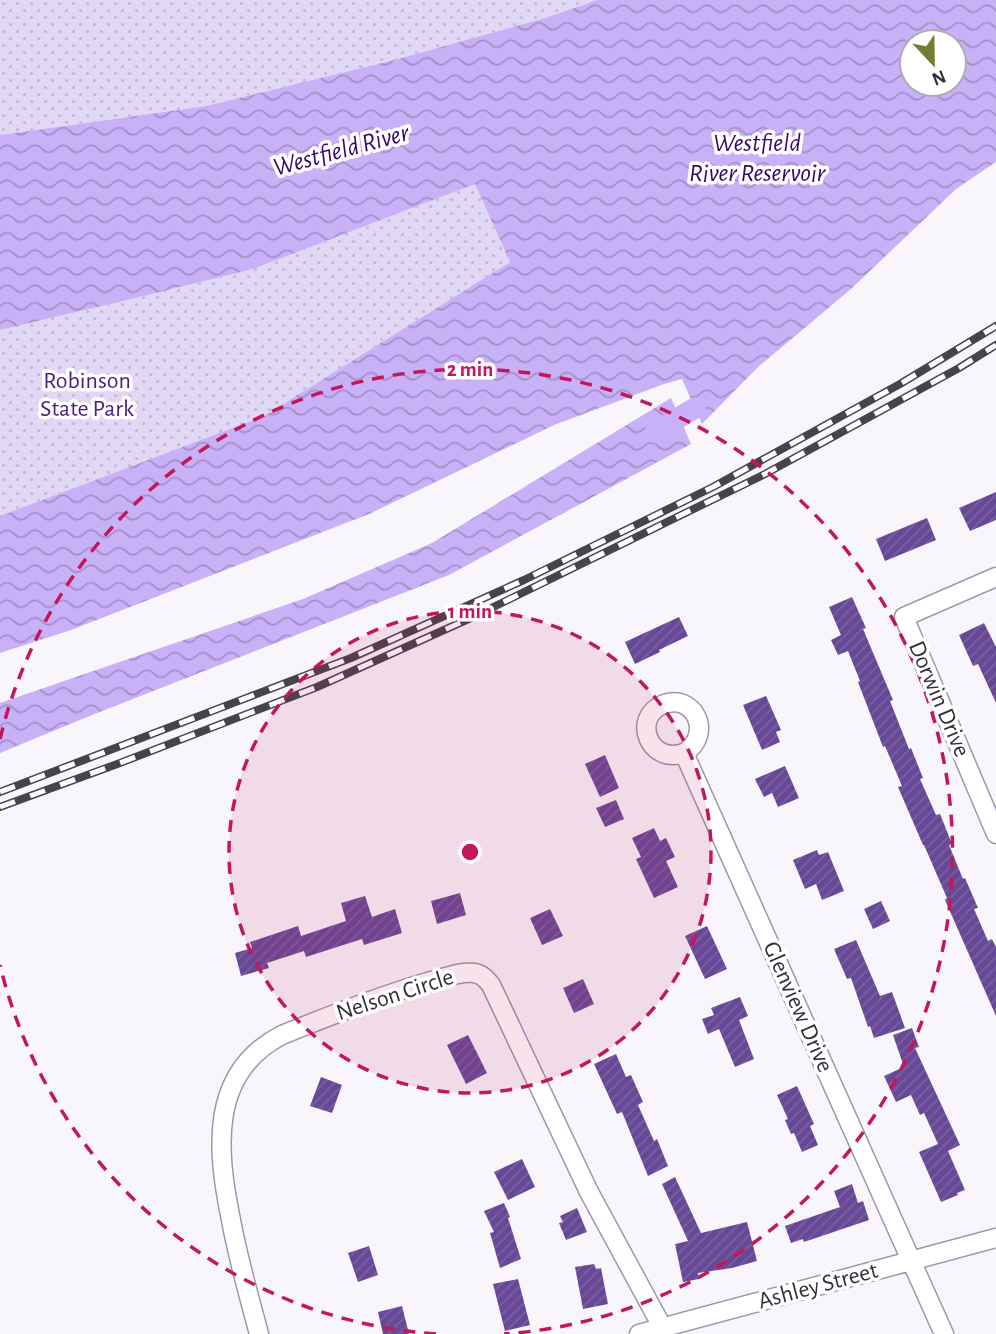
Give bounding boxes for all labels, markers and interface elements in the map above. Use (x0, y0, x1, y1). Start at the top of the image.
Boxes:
north arrow (898, 28, 968, 98)
text: N (929, 66, 948, 89)
water label: Westfield River (270, 119, 413, 181)
water label: Westfield River Reservoir (689, 130, 827, 186)
text: 2 min (447, 359, 493, 380)
park label: Robinson State Park (40, 369, 134, 421)
text: 1 min (448, 601, 492, 622)
street label: Dorwin Drive (904, 638, 974, 760)
centre of rings (458, 840, 482, 864)
street label: Glenview Drive (759, 938, 837, 1076)
street label: Nelson Circle (333, 965, 457, 1025)
street label: Ashley Street (756, 1258, 881, 1314)

